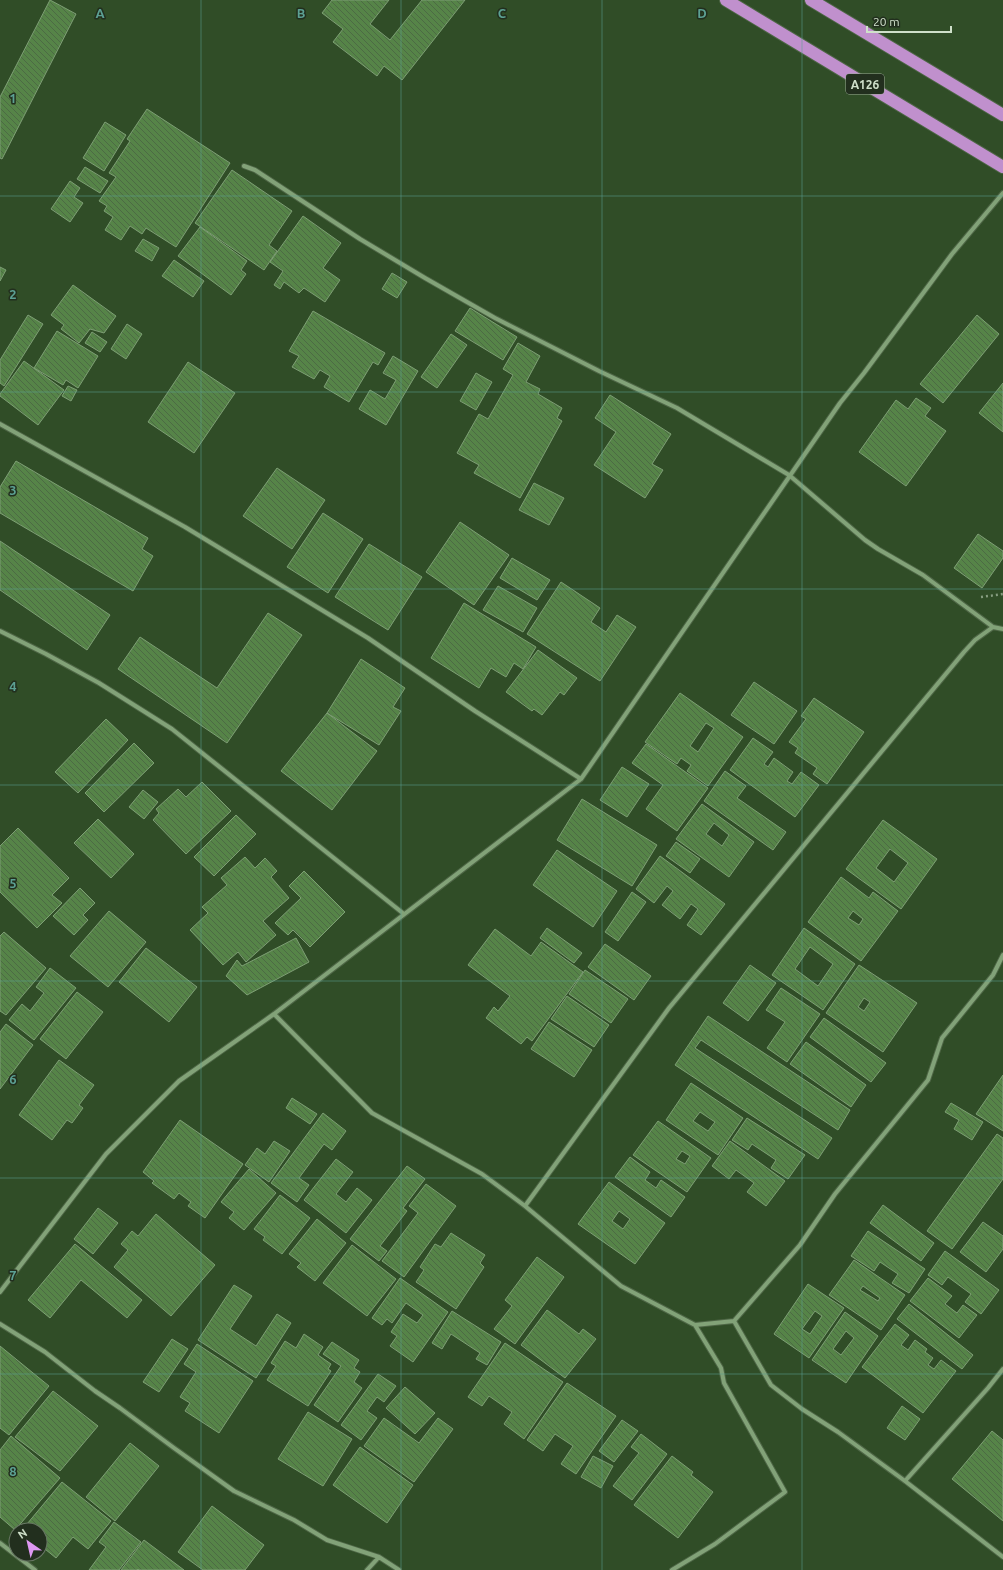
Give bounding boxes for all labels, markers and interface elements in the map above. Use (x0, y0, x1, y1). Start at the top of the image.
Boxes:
text: A (95, 6, 105, 20)
text: B (297, 6, 306, 20)
text: C (498, 6, 507, 20)
text: D (697, 6, 707, 20)
scale bar (867, 8, 951, 34)
text: 20 m (873, 15, 900, 28)
road number: A126 (846, 74, 884, 94)
text: 1 (9, 91, 17, 105)
text: 2 (9, 287, 17, 301)
text: 3 (9, 483, 17, 497)
text: 4 (9, 679, 17, 693)
text: 5 (9, 876, 17, 890)
text: 6 (9, 1072, 17, 1086)
text: 7 (9, 1268, 17, 1282)
text: 8 (9, 1464, 17, 1478)
north arrow (8, 1522, 48, 1562)
text: N (16, 1526, 29, 1541)

